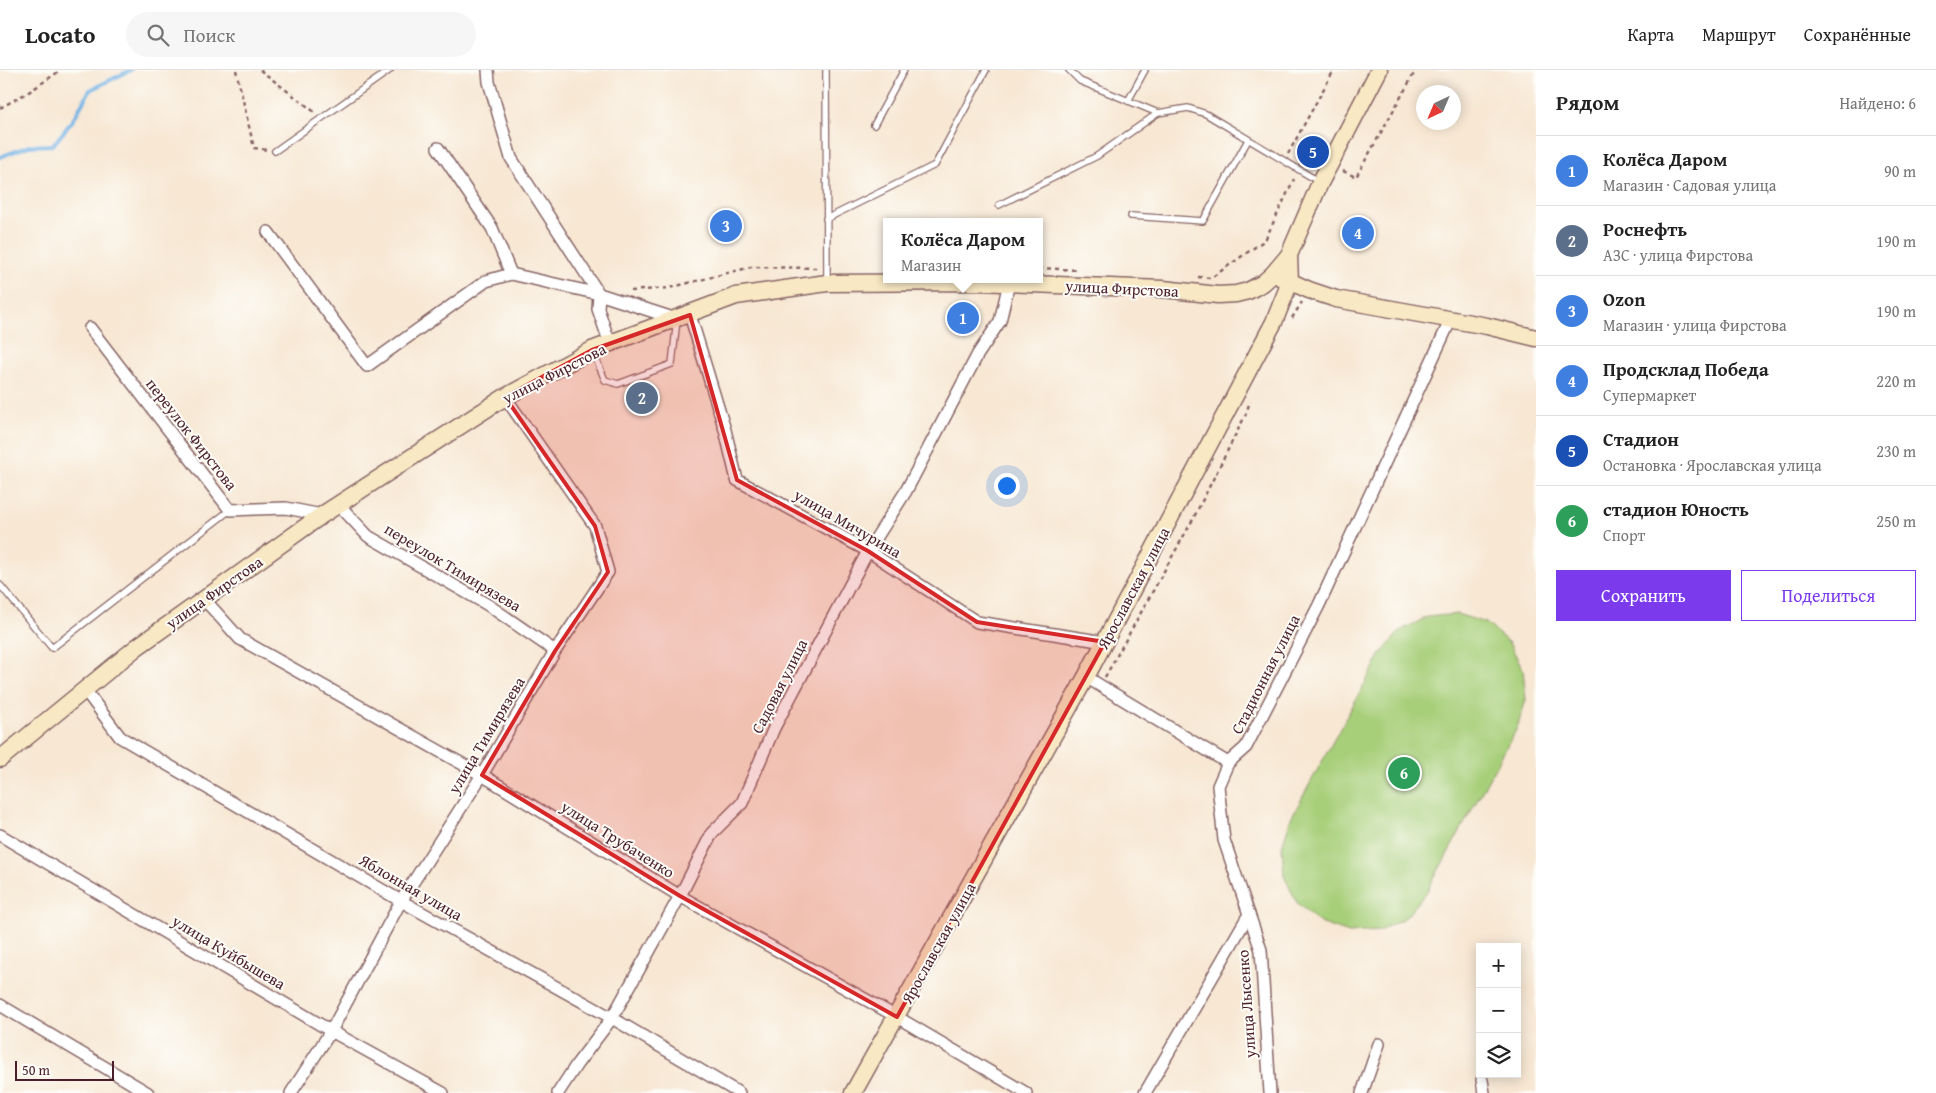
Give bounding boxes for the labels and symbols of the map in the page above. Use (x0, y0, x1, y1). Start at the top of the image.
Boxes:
north arrow (1416, 85, 1461, 130)
pin: 5 (1297, 133, 1329, 171)
pin: 3 (710, 207, 742, 245)
pin: 4 (1342, 214, 1374, 252)
street label: улица Фирстова (1064, 273, 1180, 303)
pin: 1 (947, 299, 979, 337)
street label: улица Фирстова (497, 336, 610, 410)
street label: переулок Фирстова (140, 373, 244, 496)
pin: 2 (626, 379, 658, 417)
your location (994, 473, 1020, 499)
street label: улица Мичурина (789, 482, 907, 564)
street label: переулок Тимирязева (380, 517, 526, 618)
street label: Ярославская улица (1090, 522, 1176, 654)
street label: улица Фирстова (160, 549, 268, 635)
street label: Стадионная улица (1224, 610, 1306, 738)
street label: Садовая улица (745, 634, 813, 738)
street label: улица Тимирязева (441, 672, 531, 799)
pin: 6 (1388, 754, 1420, 792)
street label: улица Трубаченко (556, 794, 680, 884)
street label: Яблонная улица (354, 847, 467, 926)
street label: Ярославская улица (894, 878, 982, 1009)
street label: улица Куйбышева (167, 908, 291, 996)
street label: улица Лысенко (1230, 949, 1262, 1060)
scale bar (15, 1058, 114, 1081)

